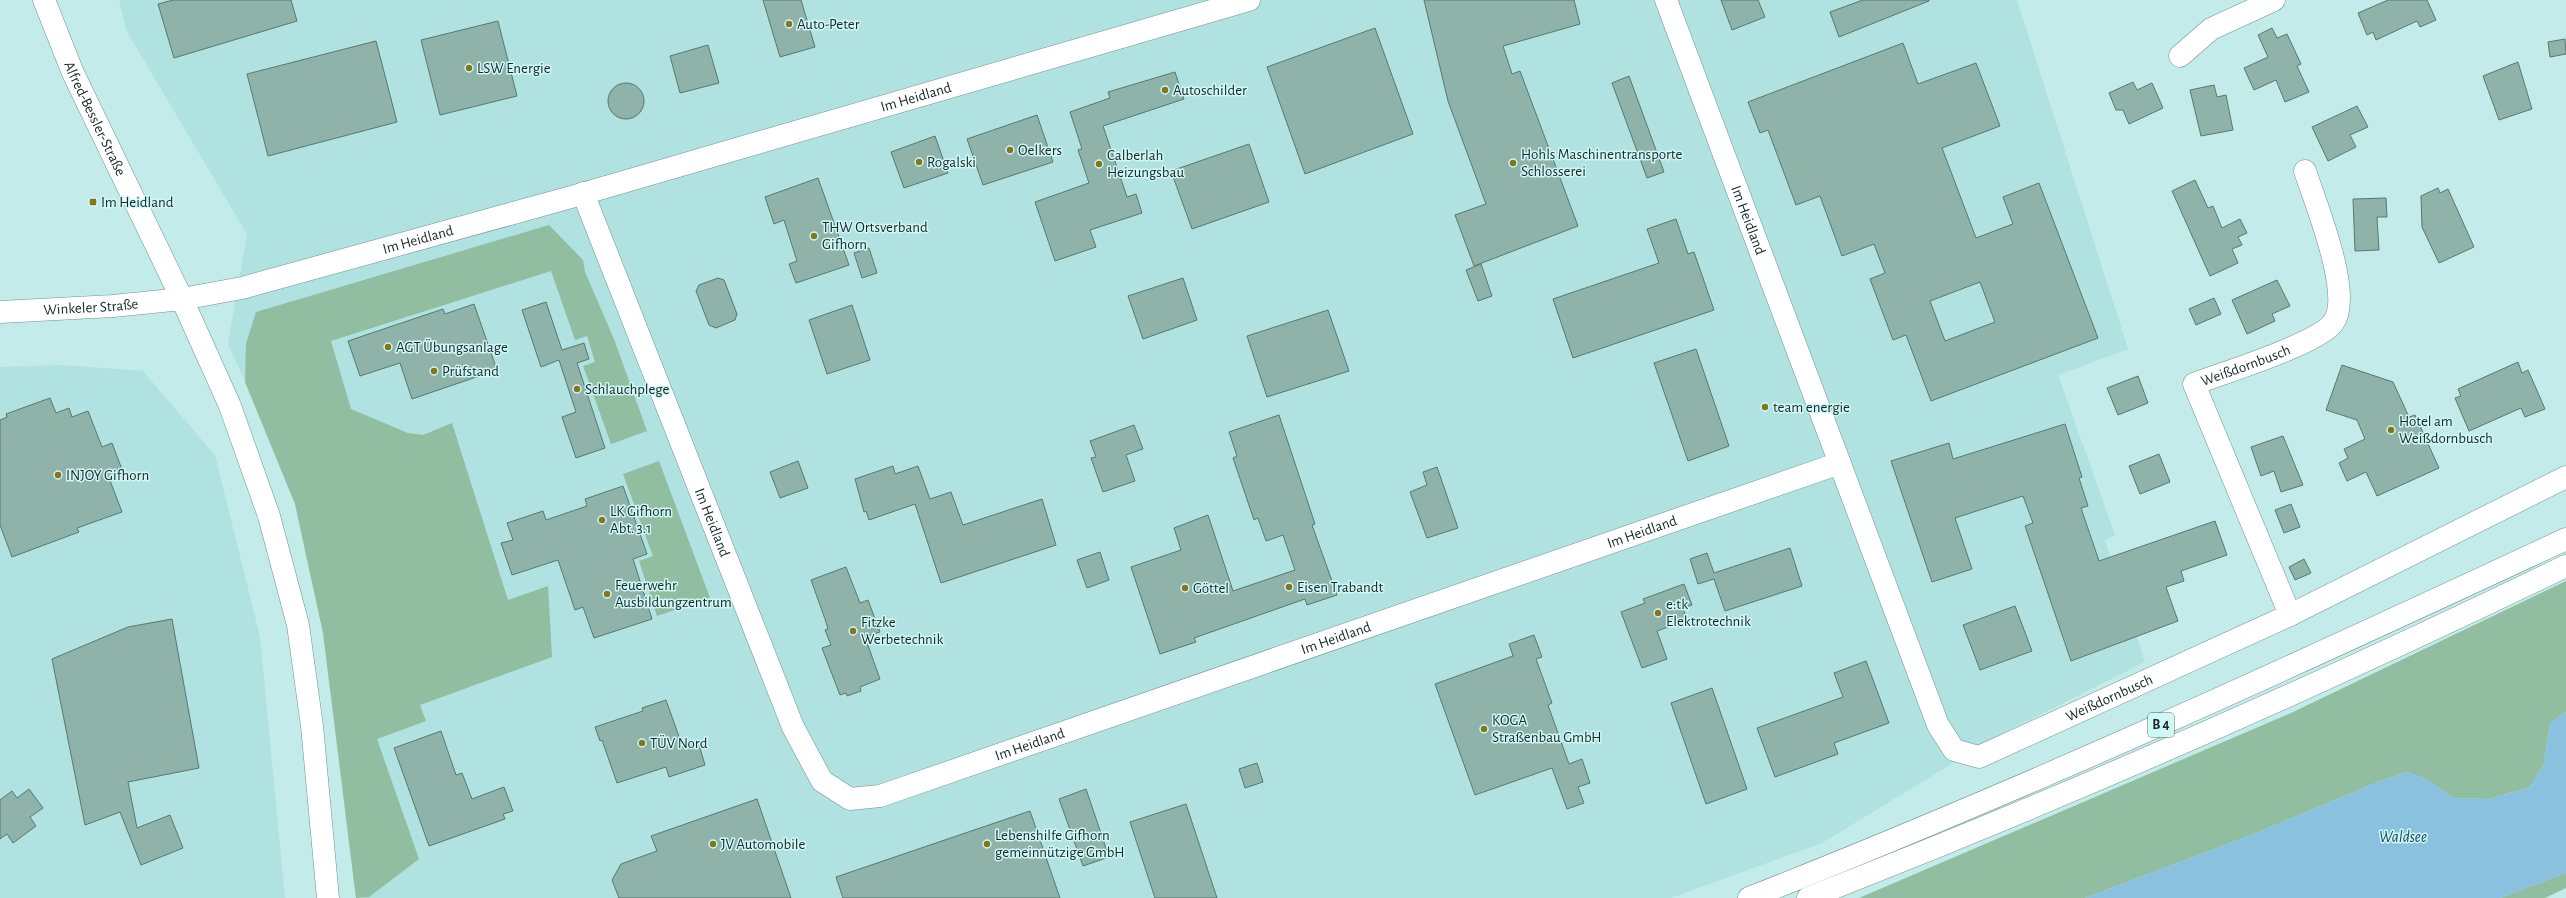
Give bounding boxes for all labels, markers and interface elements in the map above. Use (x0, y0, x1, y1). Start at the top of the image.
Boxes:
place label: Auto-Peter (797, 17, 860, 32)
marker: Auto-Peter (784, 19, 794, 29)
street label: Alfred-Bessler-Straße (62, 59, 129, 178)
place label: LSW Energie (477, 61, 551, 76)
marker: LSW Energie (464, 63, 474, 73)
street label: Im Heidland (879, 79, 953, 114)
place label: Autoschilder (1173, 83, 1247, 98)
marker: Autoschilder (1160, 85, 1170, 95)
place label: Oelkers (1018, 143, 1062, 158)
marker: Oelkers (1005, 145, 1015, 155)
place label: Hohls Maschinentransporte Schlosserei (1521, 147, 1682, 179)
place label: Calberlah Heizungsbau (1107, 148, 1184, 180)
place label: Rogalski (927, 155, 976, 170)
marker: Rogalski (914, 157, 924, 167)
marker: Hohls Maschinentransporte Schlosserei (1508, 158, 1518, 168)
marker: Calberlah Heizungsbau (1094, 159, 1104, 169)
street label: Im Heidland (1729, 183, 1768, 257)
place label: Im Heidland (101, 195, 174, 210)
marker: Im Heidland (88, 197, 98, 207)
place label: THW Ortsverband Gifhorn (822, 220, 928, 252)
street label: Im Heidland (381, 222, 455, 256)
marker: THW Ortsverband Gifhorn (809, 231, 819, 241)
street label: Winkeler Straße (43, 296, 139, 317)
place label: AGT Übungsanlage (396, 338, 508, 355)
marker: AGT Übungsanlage (383, 342, 393, 352)
street label: Weißdornbusch (2199, 342, 2292, 388)
place label: Prüfstand (442, 364, 499, 379)
marker: Prüfstand (429, 366, 439, 376)
place label: Schlauchplege (585, 382, 670, 397)
marker: Schlauchplege (572, 384, 582, 394)
place label: team energie (1773, 400, 1850, 415)
marker: team energie (1760, 402, 1770, 412)
place label: Hotel am Weißdornbusch (2399, 414, 2493, 446)
marker: Hotel am Weißdornbusch (2386, 425, 2396, 435)
place label: INJOY Gifhorn (66, 468, 149, 483)
marker: INJOY Gifhorn (53, 470, 63, 480)
street label: Im Heidland (692, 486, 733, 559)
place label: LK Gifhorn Abt. 3.1 (610, 504, 672, 536)
street label: Im Heidland (1605, 513, 1679, 551)
marker: LK Gifhorn Abt. 3.1 (597, 515, 607, 525)
place label: Feuerwehr Ausbildungzentrum (615, 578, 732, 610)
place label: Eisen Trabandt (1297, 580, 1384, 595)
place label: Göttel (1193, 581, 1229, 596)
marker: Eisen Trabandt (1284, 582, 1294, 592)
marker: Göttel (1180, 583, 1190, 593)
marker: Feuerwehr Ausbildungzentrum (602, 589, 612, 599)
place label: e:tk Elektrotechnik (1666, 597, 1751, 629)
marker: e:tk Elektrotechnik (1653, 608, 1663, 618)
place label: Fitzke Werbetechnik (861, 615, 943, 647)
street label: Im Heidland (1299, 619, 1373, 657)
marker: Fitzke Werbetechnik (848, 626, 858, 636)
street label: Weißdornbusch (2063, 671, 2155, 724)
place label: KOGA Straßenbau GmbH (1492, 713, 1602, 745)
road number: B 4 (2148, 713, 2174, 737)
marker: KOGA Straßenbau GmbH (1479, 724, 1489, 734)
street label: Im Heidland (993, 725, 1067, 763)
place label: TÜV Nord (650, 734, 708, 751)
marker: TÜV Nord (637, 738, 647, 748)
place label: Lebenshilfe Gifhorn gemeinnützige GmbH (995, 828, 1124, 860)
water label: Waldsee (2379, 829, 2427, 845)
place label: JV Automobile (721, 837, 806, 852)
marker: JV Automobile (708, 839, 718, 849)
marker: Lebenshilfe Gifhorn gemeinnützige GmbH (982, 839, 992, 849)

